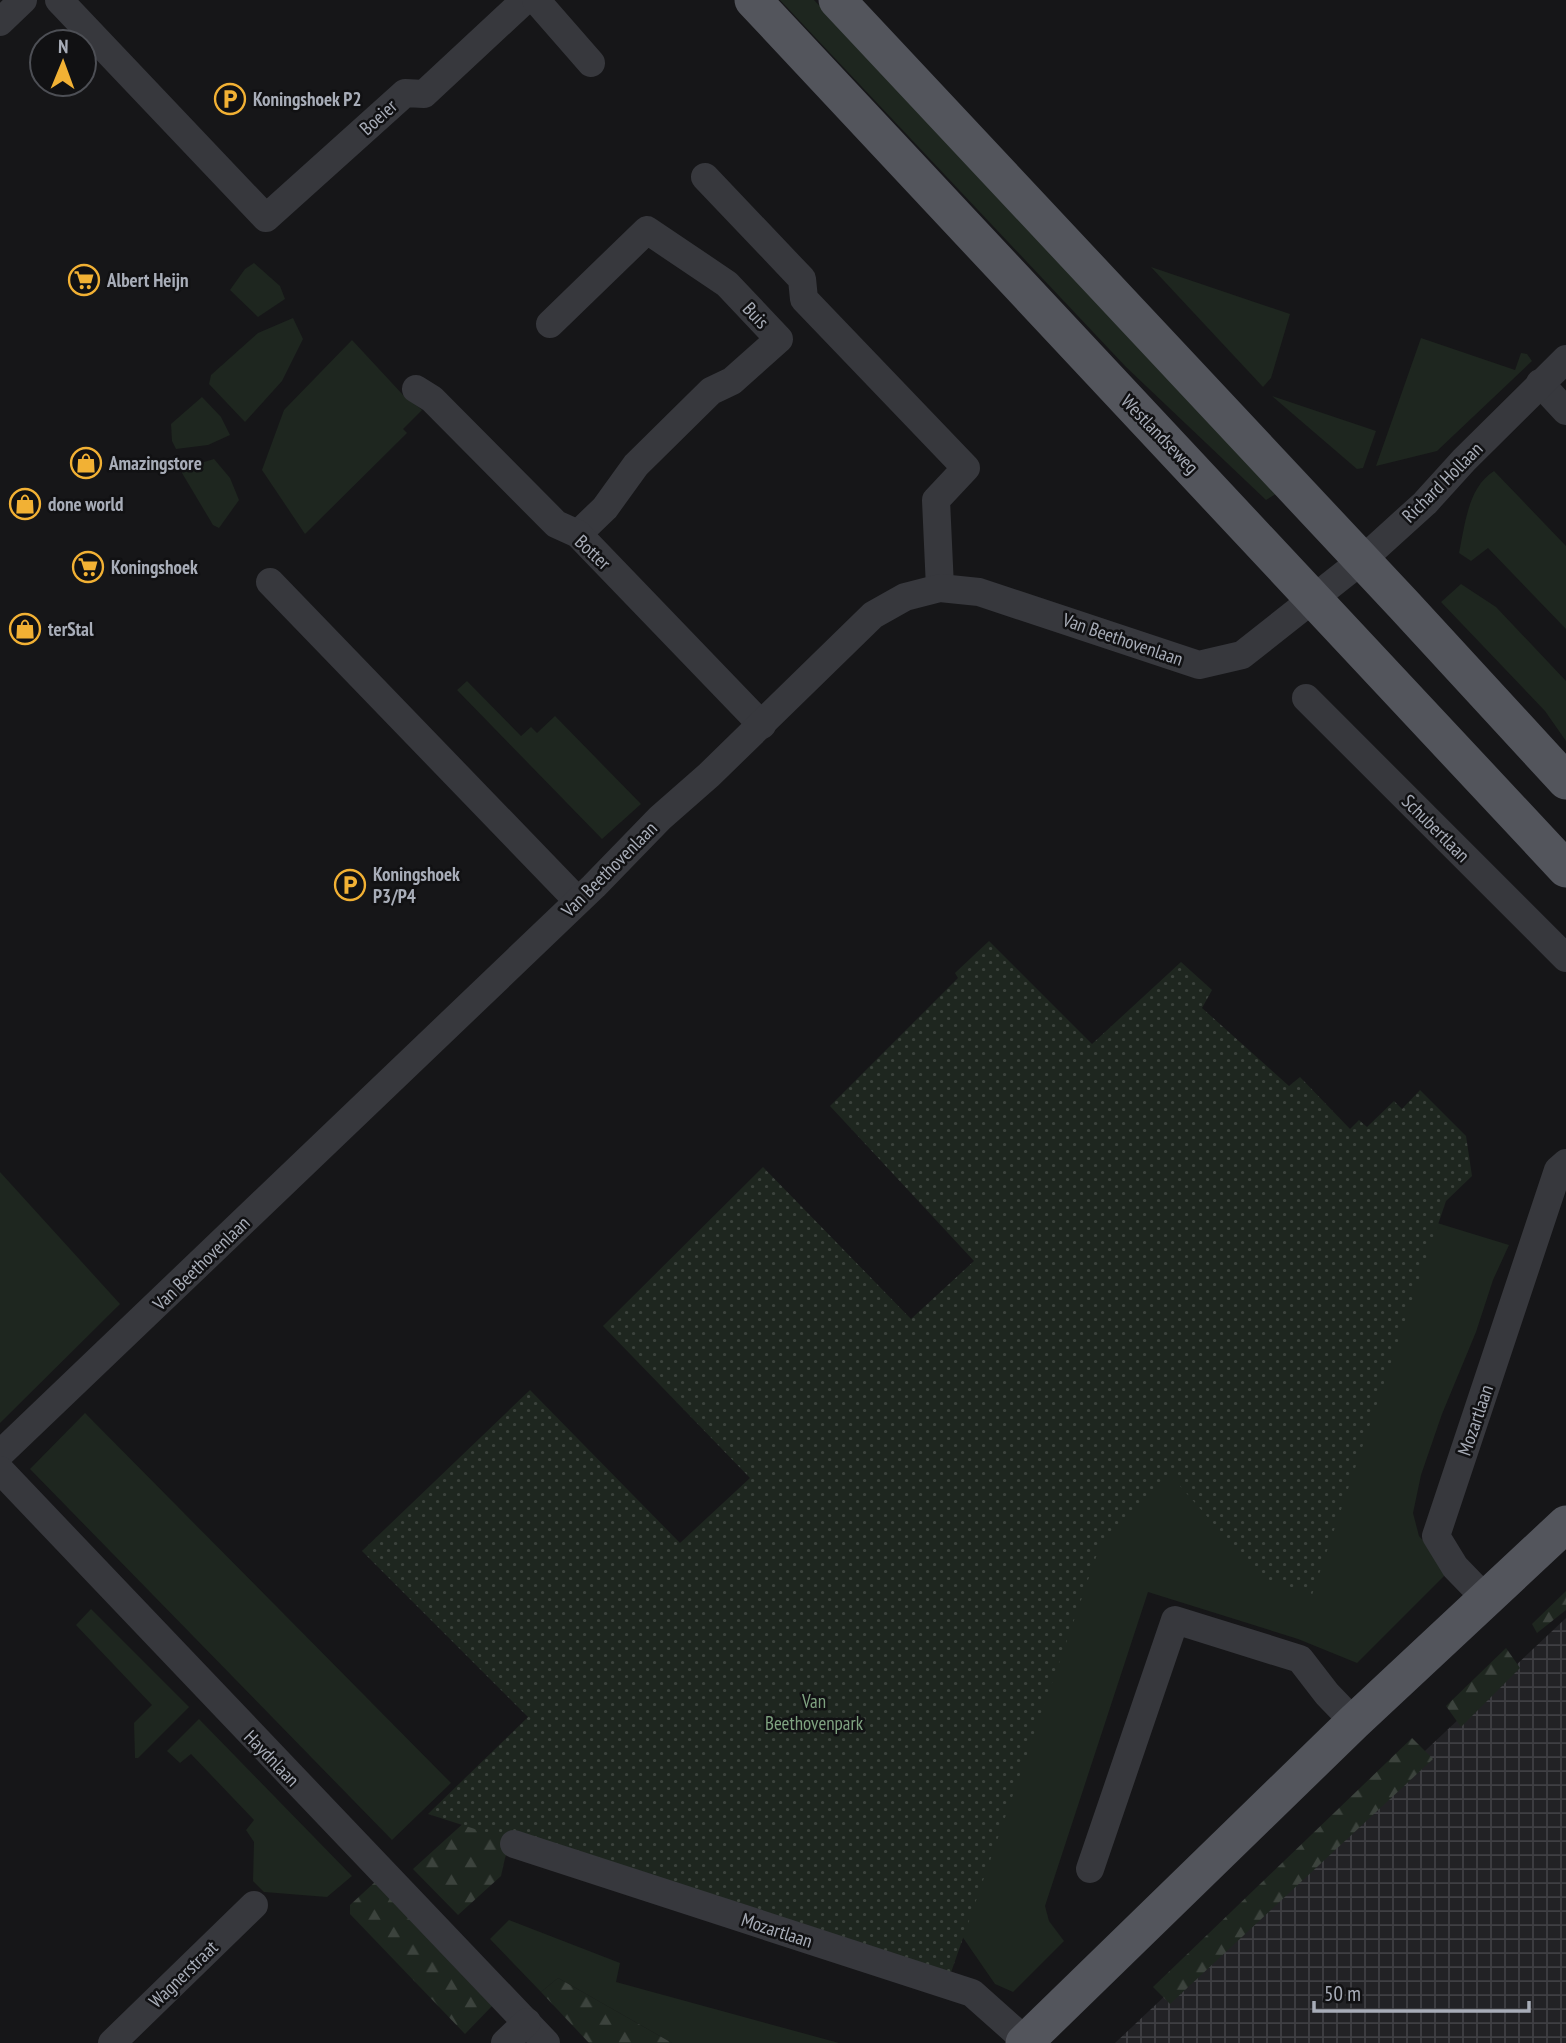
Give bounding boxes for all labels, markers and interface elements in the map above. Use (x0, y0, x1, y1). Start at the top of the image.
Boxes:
north arrow (28, 28, 98, 98)
text: N (58, 34, 69, 58)
parking icon: Koningshoek P2 (213, 82, 247, 116)
place label: Koningshoek P2 (253, 87, 361, 111)
street label: Boeier (354, 93, 402, 140)
supermarket icon: Albert Heijn (67, 263, 101, 297)
place label: Albert Heijn (106, 268, 189, 292)
street label: Buis (738, 297, 774, 333)
street label: Westlandseweg (1116, 389, 1204, 479)
street label: Richard Hollaan (1397, 437, 1487, 527)
shop icon: Amazingstore (69, 446, 103, 480)
place label: Amazingstore (108, 451, 202, 475)
shop icon: done world (8, 487, 42, 521)
place label: done world (48, 492, 124, 516)
street label: Botter (570, 529, 617, 575)
supermarket icon: Koningshoek (71, 550, 105, 584)
place label: Koningshoek (111, 555, 198, 579)
street label: Van Beethovenlaan (1059, 607, 1186, 671)
shop icon: terStal (8, 612, 42, 646)
place label: terStal (48, 617, 94, 641)
street label: Schubertlaan (1397, 789, 1475, 867)
street label: Van Beethovenlaan (555, 816, 662, 923)
place label: Koningshoek P3/P4 (373, 862, 460, 908)
parking icon: Koningshoek P3/P4 (333, 868, 367, 902)
street label: Van Beethovenlaan (147, 1211, 255, 1316)
street label: Mozartlaan (1452, 1381, 1498, 1459)
park label: Van Beethovenpark (765, 1689, 864, 1735)
street label: Haydnlaan (239, 1725, 305, 1791)
street label: Mozartlaan (738, 1907, 816, 1953)
street label: Wagnerstraat (144, 1935, 223, 2013)
scale bar (1314, 1969, 1529, 2013)
text: 50 m (1324, 1980, 1361, 2007)

